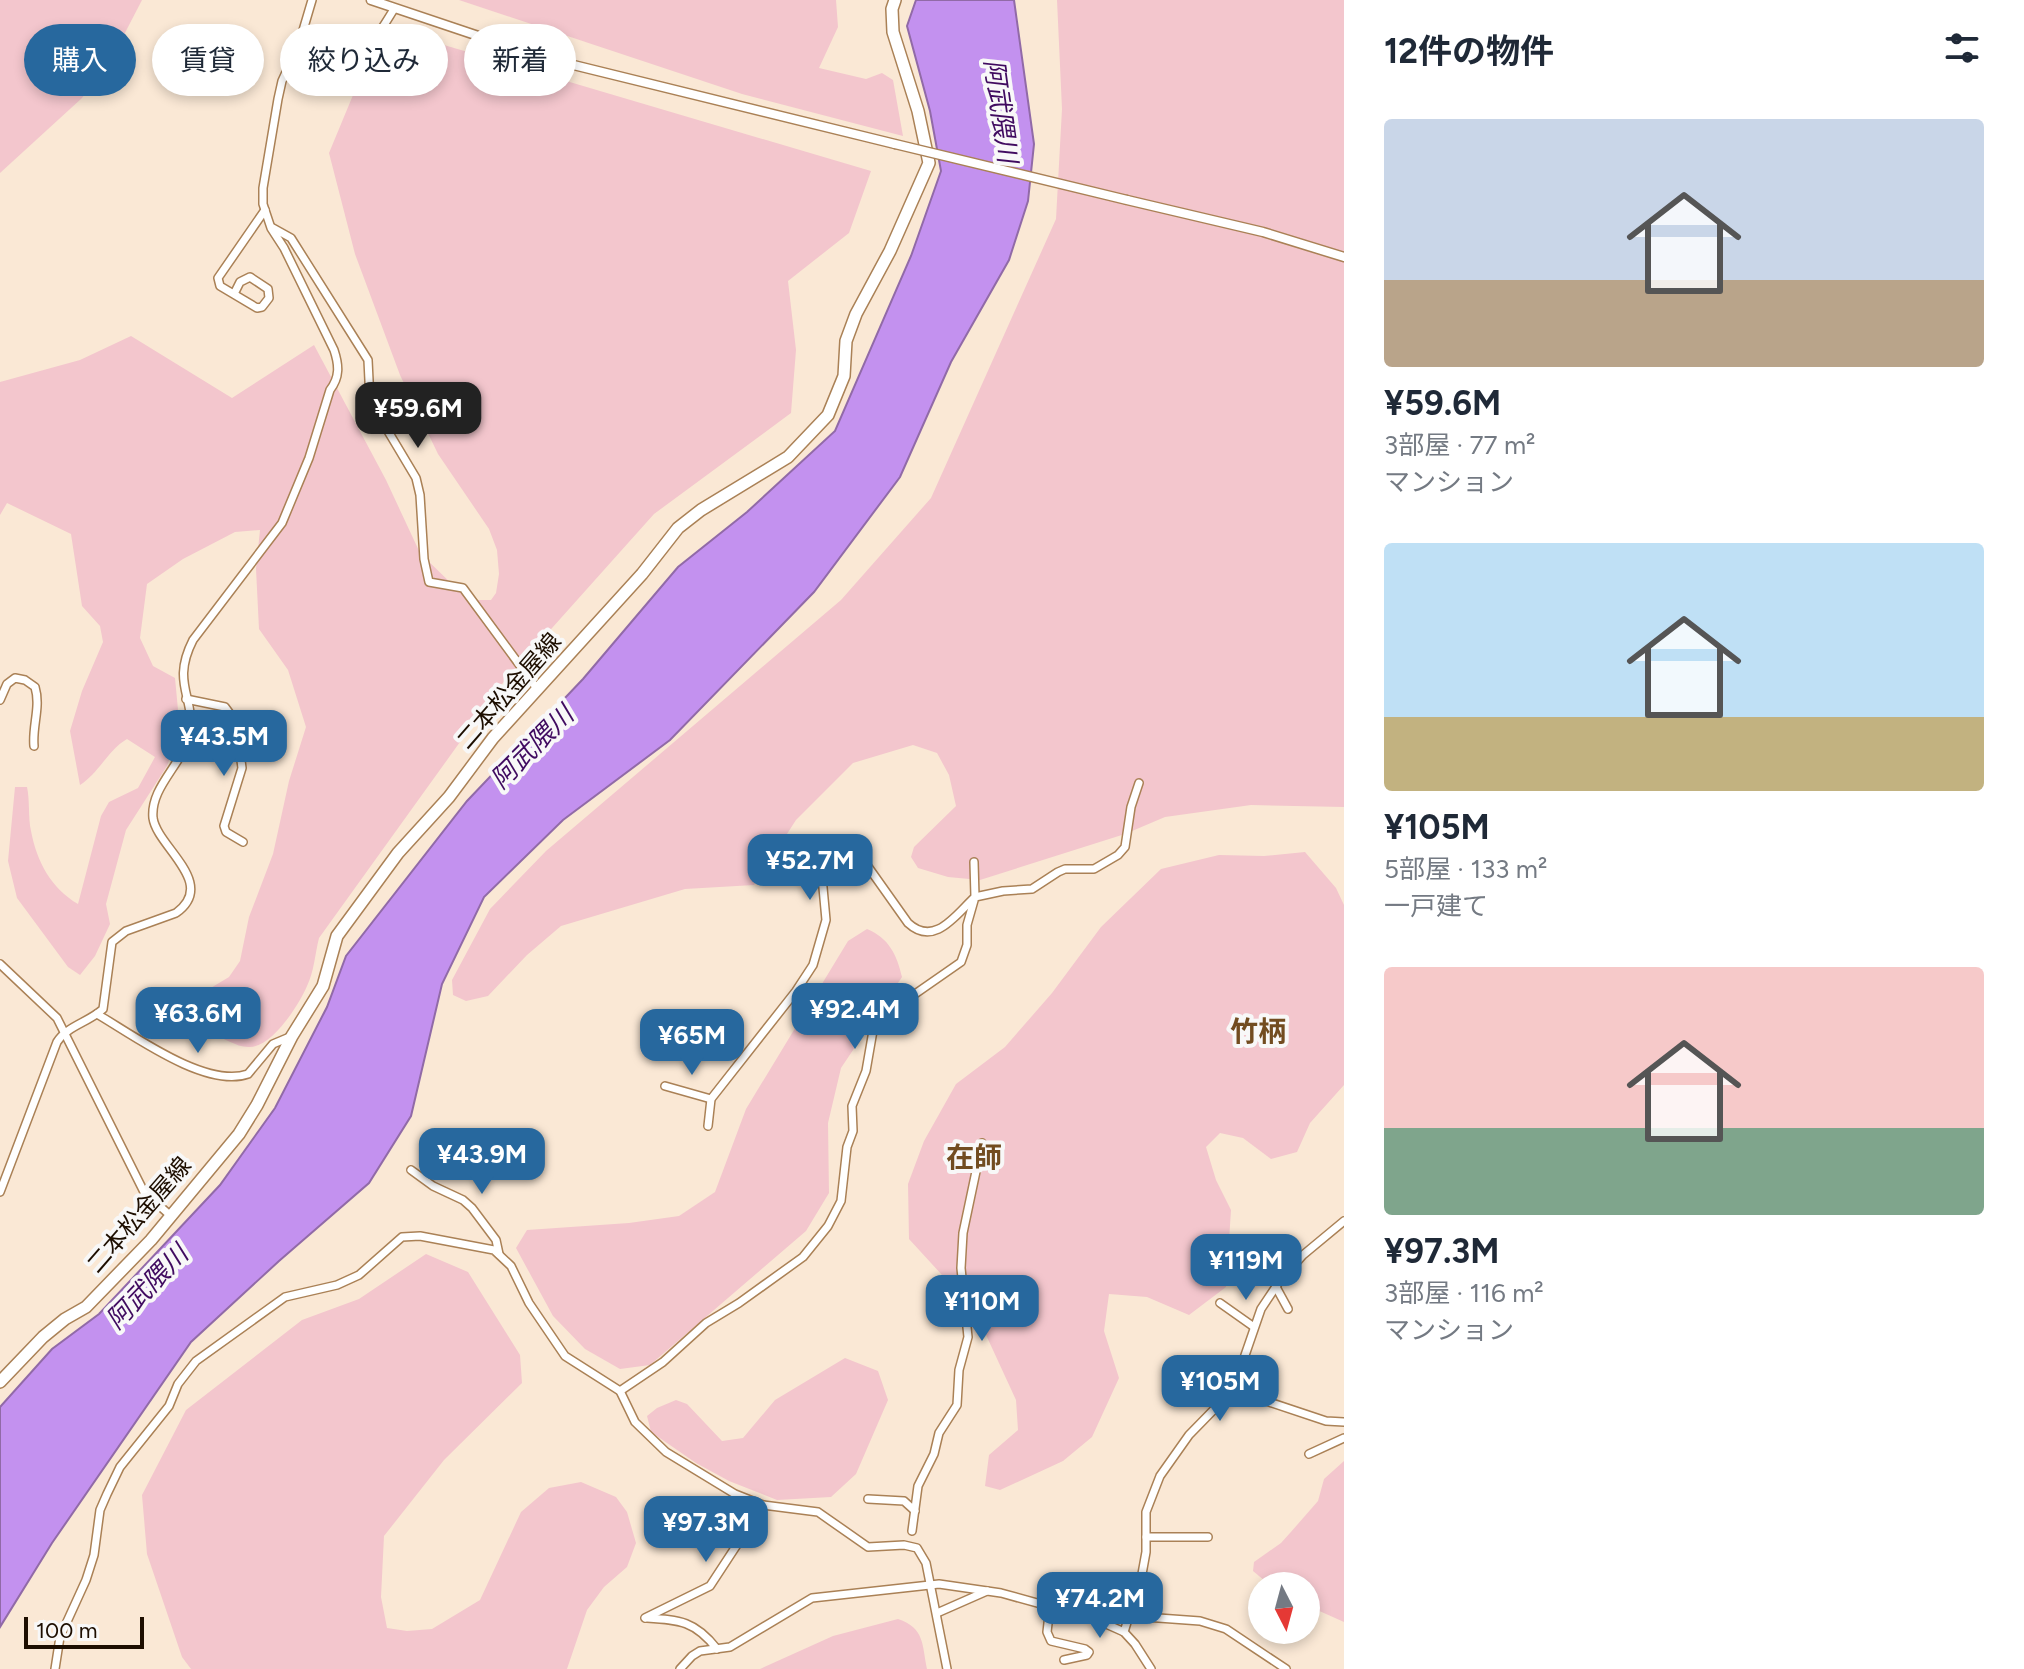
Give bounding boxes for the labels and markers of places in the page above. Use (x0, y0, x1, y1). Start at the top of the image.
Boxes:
pin: ¥59.6M (353, 382, 483, 450)
pin: ¥43.5M (159, 710, 289, 778)
pin: ¥52.7M (745, 834, 875, 902)
pin: ¥92.4M (790, 983, 920, 1051)
pin: ¥63.6M (133, 987, 263, 1055)
pin: ¥65M (645, 1009, 739, 1077)
pin: ¥43.9M (417, 1128, 547, 1196)
pin: ¥119M (1190, 1234, 1302, 1302)
pin: ¥110M (926, 1275, 1038, 1343)
pin: ¥105M (1164, 1355, 1276, 1423)
pin: ¥97.3M (641, 1496, 771, 1564)
pin: ¥74.2M (1035, 1572, 1165, 1640)

